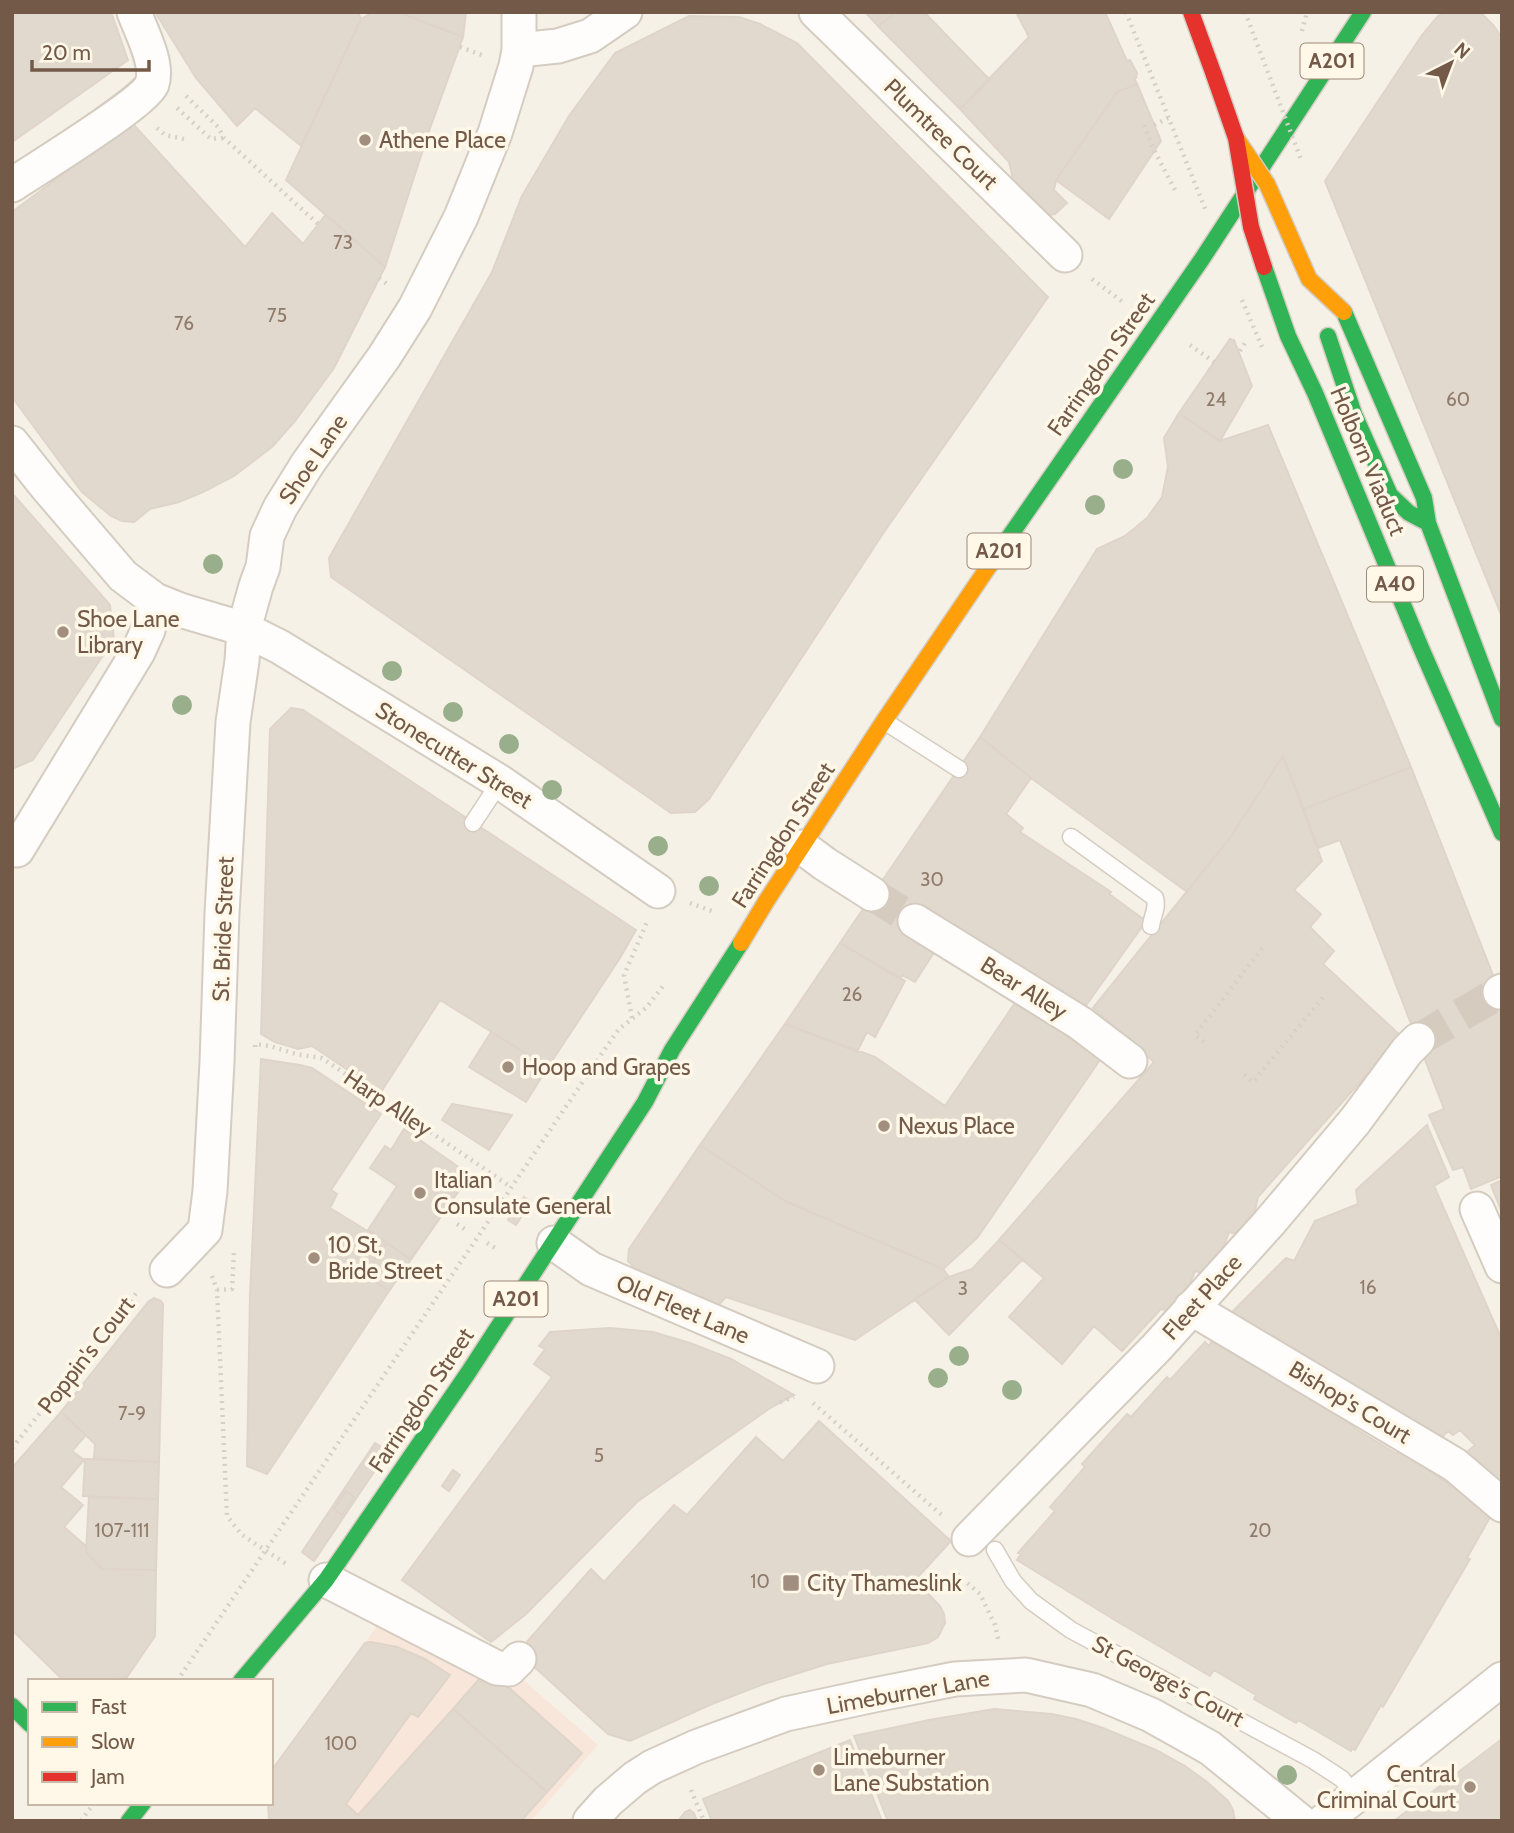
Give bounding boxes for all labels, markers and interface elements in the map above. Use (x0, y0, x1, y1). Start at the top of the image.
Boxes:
scale bar (32, 28, 149, 72)
north arrow (1416, 28, 1486, 98)
text: N (1449, 38, 1475, 64)
text: 20 m (42, 40, 91, 65)
road number: A201 (1300, 43, 1364, 78)
street label: Plumtree Court (878, 73, 1004, 195)
place label: Athene Place (379, 126, 506, 154)
marker: Athene Place (357, 132, 373, 148)
house number: 73 (333, 231, 353, 254)
street label: Farringdon Street (1041, 287, 1161, 441)
house number: 75 (267, 304, 287, 327)
house number: 76 (174, 312, 194, 335)
street label: Holborn Viaduct (1324, 382, 1412, 540)
house number: 24 (1206, 388, 1226, 411)
house number: 60 (1446, 388, 1470, 411)
street label: Shoe Lane (273, 408, 353, 509)
road number: A201 (968, 534, 1030, 568)
road number: A40 (1367, 566, 1423, 602)
place label: Shoe Lane Library (77, 605, 180, 659)
marker: Shoe Lane Library (55, 624, 71, 640)
street label: Stonecutter Street (371, 696, 538, 814)
street label: Farringdon Street (725, 757, 841, 913)
street label: St. Bride Street (206, 856, 240, 1002)
house number: 30 (920, 868, 944, 891)
street label: Bear Alley (975, 950, 1073, 1026)
house number: 26 (842, 983, 862, 1006)
place label: Hoop and Grapes (522, 1053, 691, 1081)
marker: Hoop and Grapes (500, 1059, 516, 1075)
street label: Harp Alley (339, 1063, 438, 1143)
place label: Nexus Place (898, 1112, 1015, 1140)
marker: Nexus Place (876, 1118, 892, 1134)
place label: Italian Consulate General (434, 1166, 612, 1220)
marker: Italian Consulate General (412, 1185, 428, 1201)
place label: 10 St, Bride Street (328, 1231, 443, 1285)
street label: Fleet Place (1156, 1248, 1248, 1346)
marker: 10 St, Bride Street (306, 1250, 322, 1266)
street label: Old Fleet Lane (612, 1268, 754, 1350)
house number: 16 (1360, 1276, 1377, 1299)
house number: 3 (958, 1277, 968, 1300)
road number: A201 (484, 1282, 548, 1316)
street label: Poppin's Court (32, 1291, 140, 1419)
street label: Farringdon Street (362, 1322, 480, 1477)
street label: Bishop's Court (1284, 1355, 1416, 1450)
house number: 7-9 (118, 1402, 146, 1425)
house number: 5 (594, 1444, 604, 1467)
house number: 107-111 (95, 1519, 149, 1542)
house number: 20 (1248, 1519, 1272, 1542)
place label: City Thameslink (807, 1569, 963, 1597)
house number: 10 (750, 1570, 770, 1593)
marker: City Thameslink (781, 1573, 801, 1593)
street label: St George's Court (1087, 1629, 1249, 1733)
street label: Limeburner Lane (824, 1664, 992, 1720)
legend (28, 1679, 273, 1805)
text: Fast (91, 1694, 127, 1719)
text: Slow (91, 1729, 135, 1754)
house number: 100 (325, 1732, 357, 1755)
place label: Limeburner Lane Substation (833, 1743, 990, 1797)
place label: Central Criminal Court (1317, 1760, 1457, 1814)
marker: Limeburner Lane Substation (811, 1762, 827, 1778)
text: Jam (90, 1764, 125, 1789)
marker: Central Criminal Court (1462, 1779, 1478, 1795)

